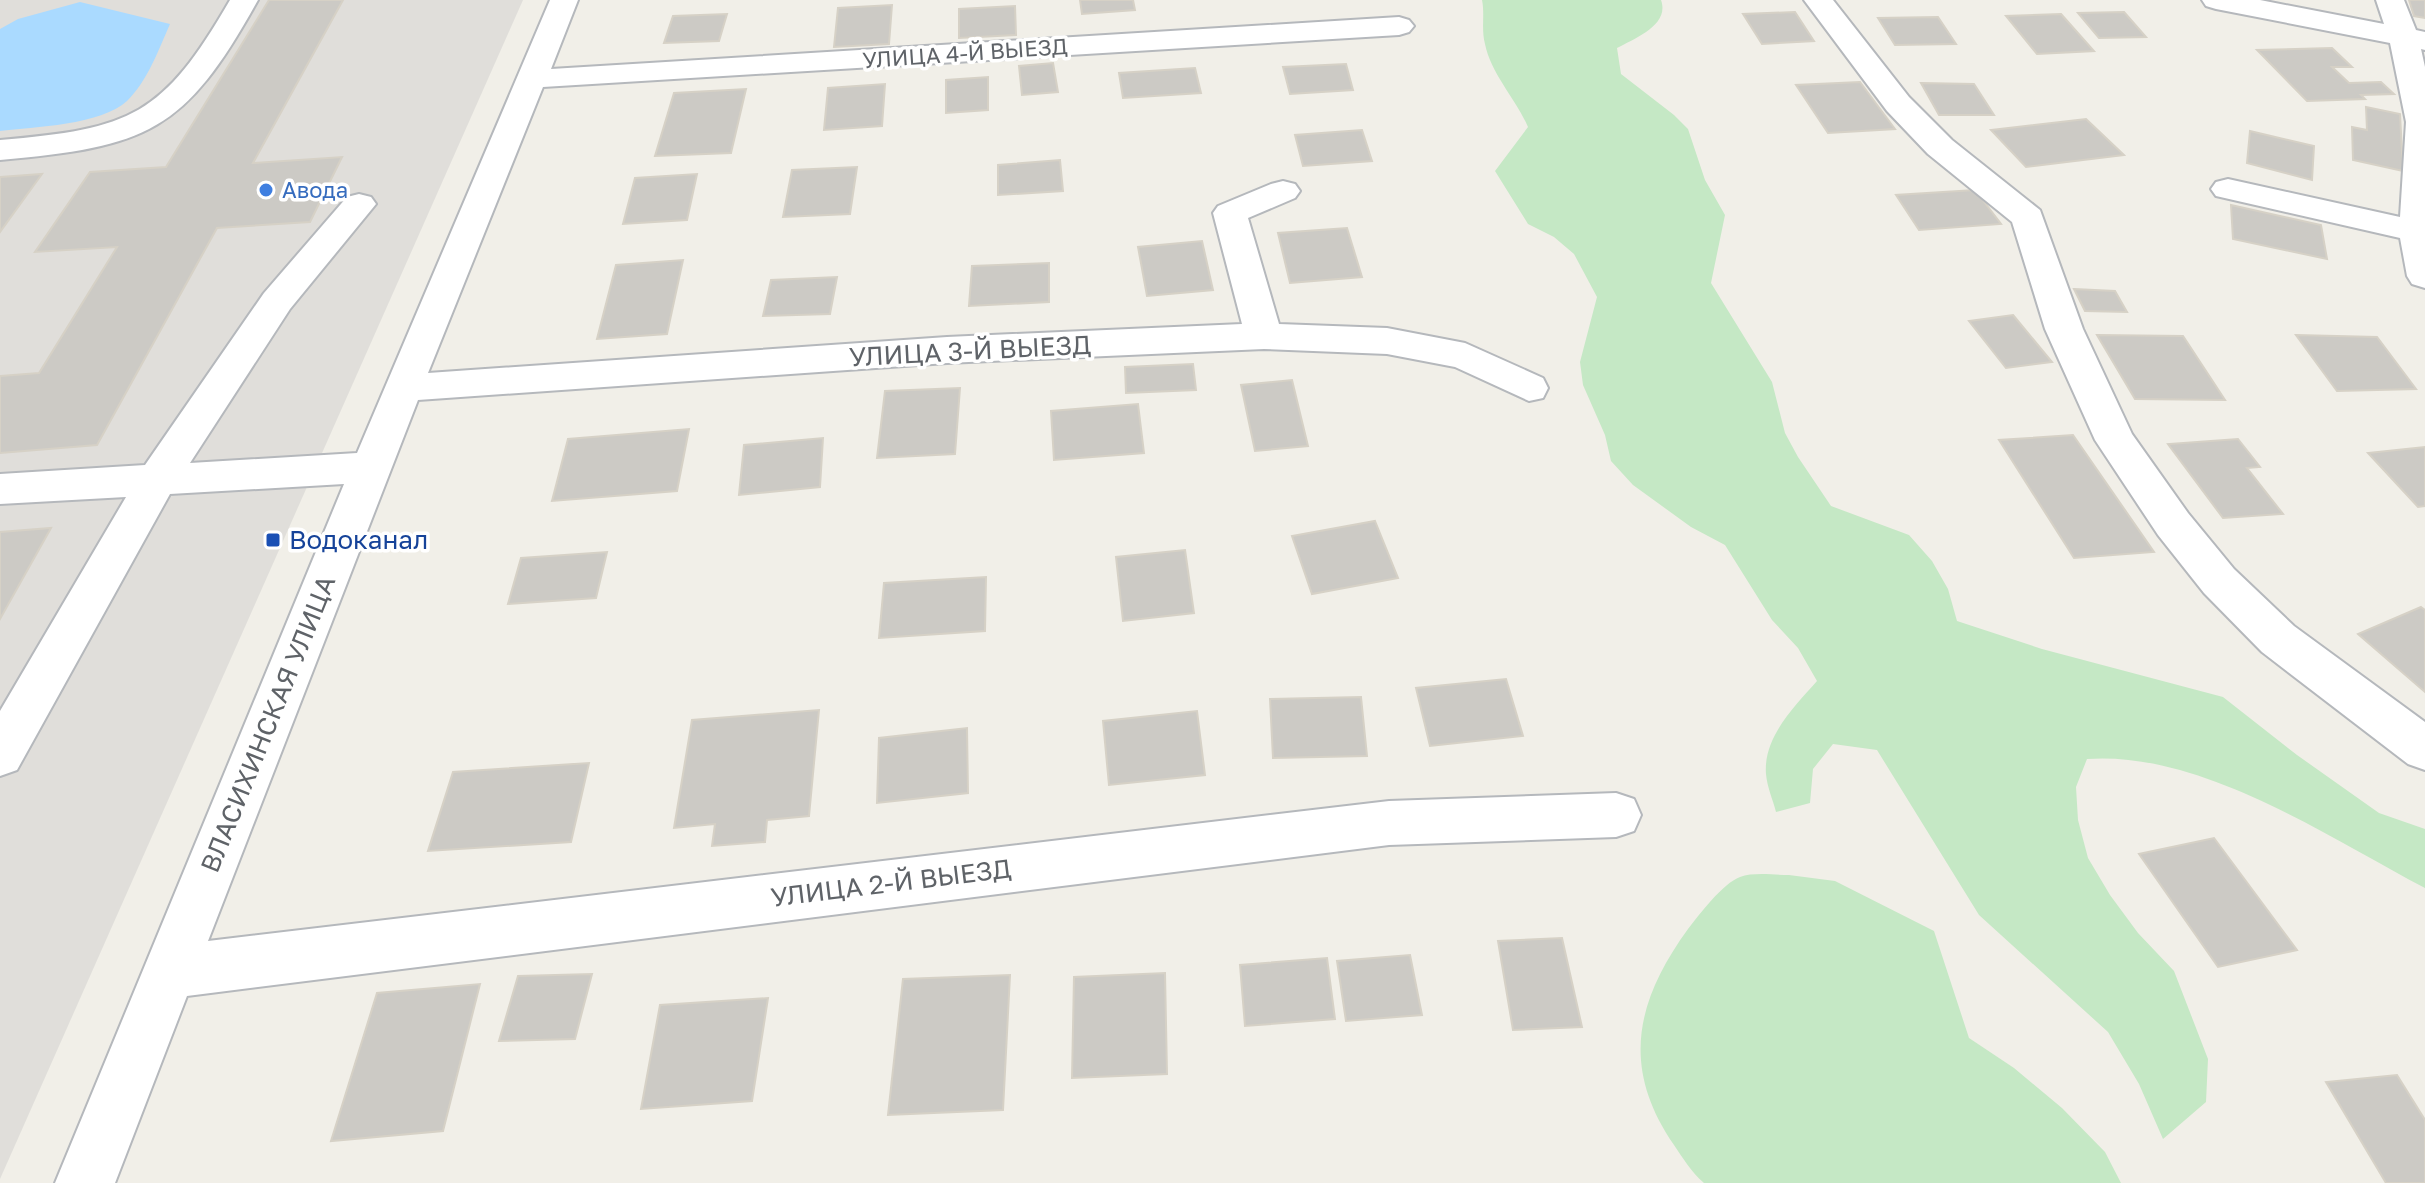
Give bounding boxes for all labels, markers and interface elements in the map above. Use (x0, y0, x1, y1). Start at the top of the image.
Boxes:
street label: УЛИЦА 4-Й ВЫЕЗД (862, 32, 1068, 73)
place label: Авода (282, 176, 348, 203)
marker: Авода (257, 181, 275, 199)
street label: УЛИЦА 3-Й ВЫЕЗД (848, 329, 1092, 372)
place label: Водоканал (289, 524, 428, 555)
marker: Водоканал (264, 531, 282, 549)
street label: ВЛАСИХИНСКАЯ УЛИЦА (194, 571, 341, 877)
street label: УЛИЦА 2-Й ВЫЕЗД (769, 852, 1013, 913)

